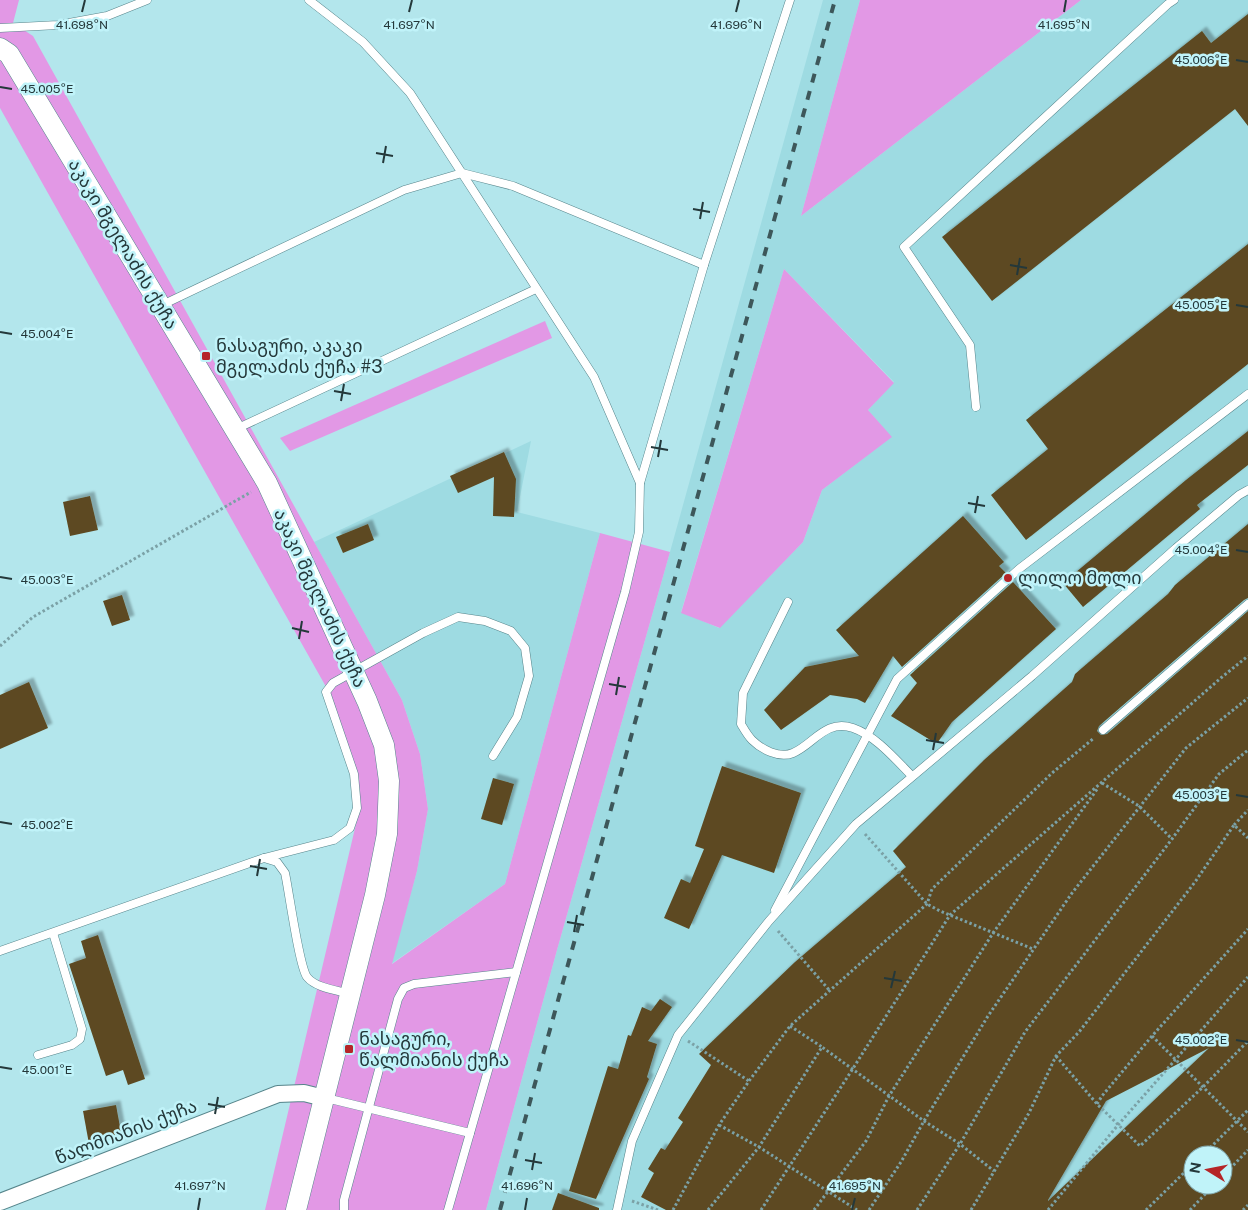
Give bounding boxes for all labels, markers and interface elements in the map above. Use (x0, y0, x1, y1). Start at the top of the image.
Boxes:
text: 41.698°N (56, 18, 108, 32)
text: 41.697°N (383, 18, 435, 32)
text: 41.696°N (710, 18, 762, 32)
text: 41.695°N (1038, 18, 1090, 32)
text: 45.006°E (1175, 53, 1227, 67)
text: 45.005°E (20, 82, 74, 96)
street label: აკაკი მგელაძის ქუჩა (63, 155, 183, 333)
text: 45.005°E (1174, 298, 1228, 312)
text: 45.004°E (21, 327, 73, 341)
place label: ნასაგური, აკაკი მგელაძის ქუჩა #3 (216, 335, 383, 378)
marker: ნასაგური, აკაკი მგელაძის ქუჩა #3 (200, 350, 212, 362)
street label: აკაკი მგელაძის ქუჩა (269, 505, 371, 691)
text: 45.004°E (1175, 543, 1227, 557)
place label: ლილო მოლი (1018, 567, 1142, 589)
marker: ლილო მოლი (1002, 572, 1014, 584)
text: 45.003°E (21, 573, 73, 587)
text: 45.003°E (1175, 788, 1227, 802)
text: 45.002°E (21, 818, 73, 832)
place label: ნასაგური, წალმიანის ქუჩა (359, 1028, 509, 1071)
text: 45.002°E (1175, 1033, 1227, 1047)
marker: ნასაგური, წალმიანის ქუჩა (343, 1043, 355, 1055)
text: 45.001°E (22, 1063, 72, 1077)
street label: წალმიანის ქუჩა (52, 1095, 200, 1169)
north arrow (1183, 1145, 1233, 1195)
text: N (1186, 1161, 1204, 1175)
text: 41.697°N (174, 1179, 226, 1193)
text: 41.696°N (501, 1179, 553, 1193)
text: 41.695°N (829, 1179, 881, 1193)

